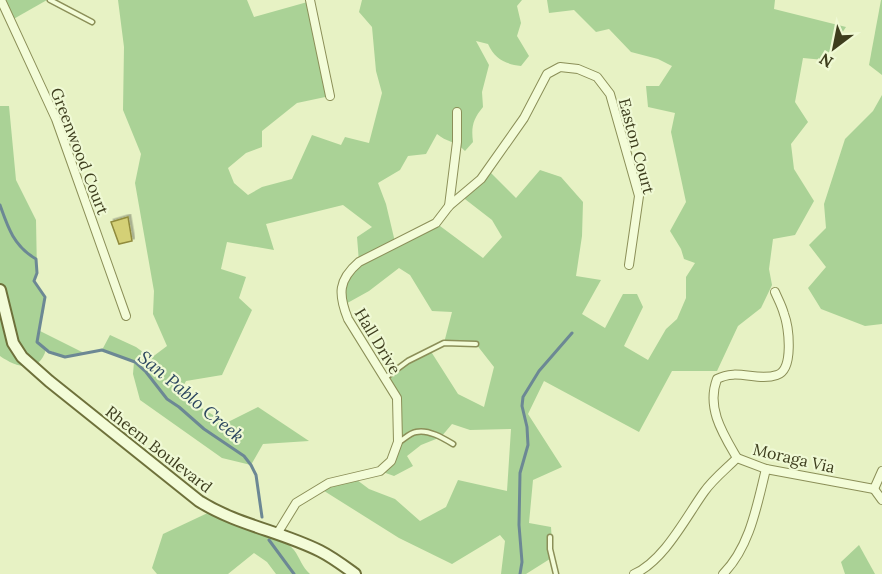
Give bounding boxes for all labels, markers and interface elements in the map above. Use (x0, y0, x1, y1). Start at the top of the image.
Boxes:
north arrow (804, 18, 864, 78)
text: N (816, 49, 837, 72)
street label: Greenwood Court (47, 85, 114, 218)
street label: Easton Court (615, 96, 660, 197)
street label: Hall Drive (350, 304, 406, 378)
water label: San Pablo Creek (134, 346, 249, 448)
street label: Rheem Boulevard (102, 401, 217, 497)
street label: Moraga Via (751, 439, 837, 477)

